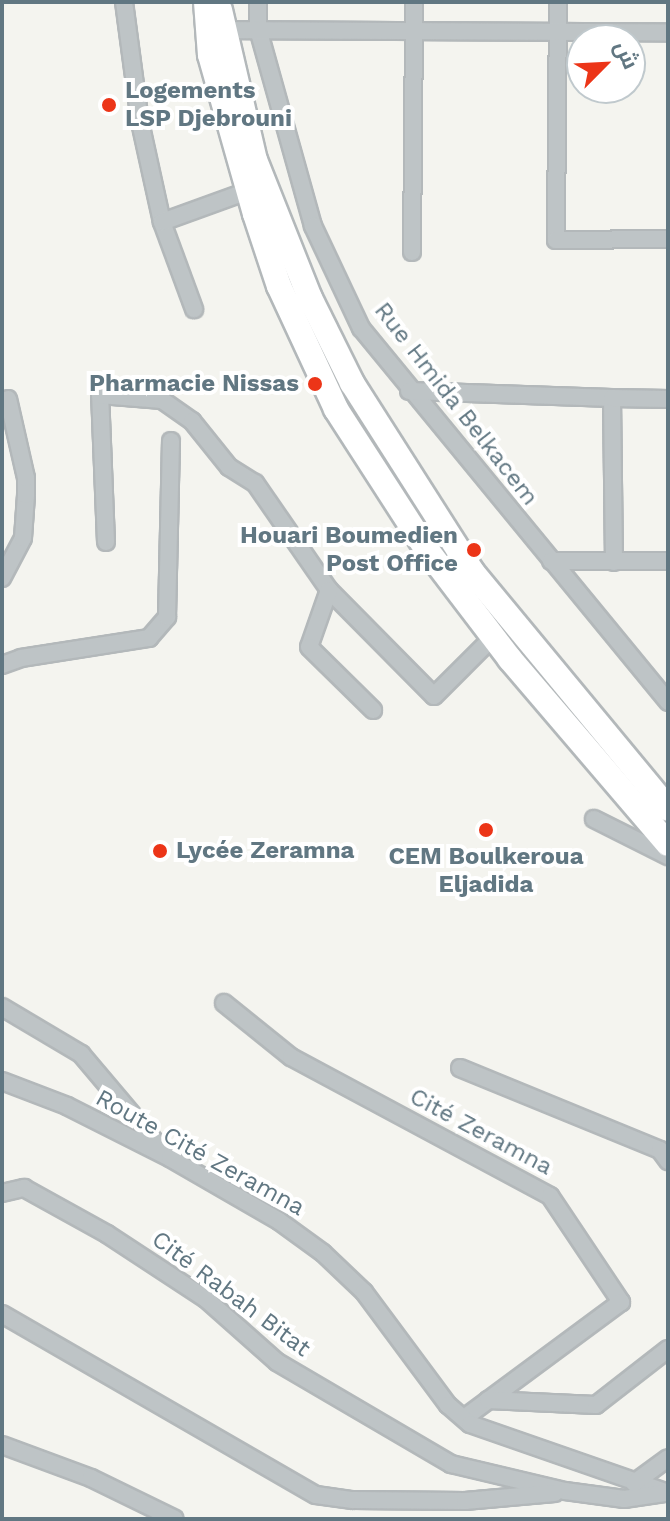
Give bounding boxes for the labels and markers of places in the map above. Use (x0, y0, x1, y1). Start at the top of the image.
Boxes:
place label: Logements LSP Djebrouni (125, 77, 292, 133)
marker: Logements LSP Djebrouni (100, 96, 118, 114)
place label: Pharmacie Nissas (89, 370, 299, 398)
marker: Pharmacie Nissas (306, 375, 324, 393)
place label: Houari Boumedien Post Office (240, 522, 458, 578)
marker: Houari Boumedien Post Office (465, 541, 483, 559)
marker: CEM Boulkeroua Eljadida (477, 821, 495, 839)
place label: Lycée Zeramna (176, 837, 354, 865)
marker: Lycée Zeramna (151, 842, 169, 860)
place label: CEM Boulkeroua Eljadida (388, 843, 584, 899)

